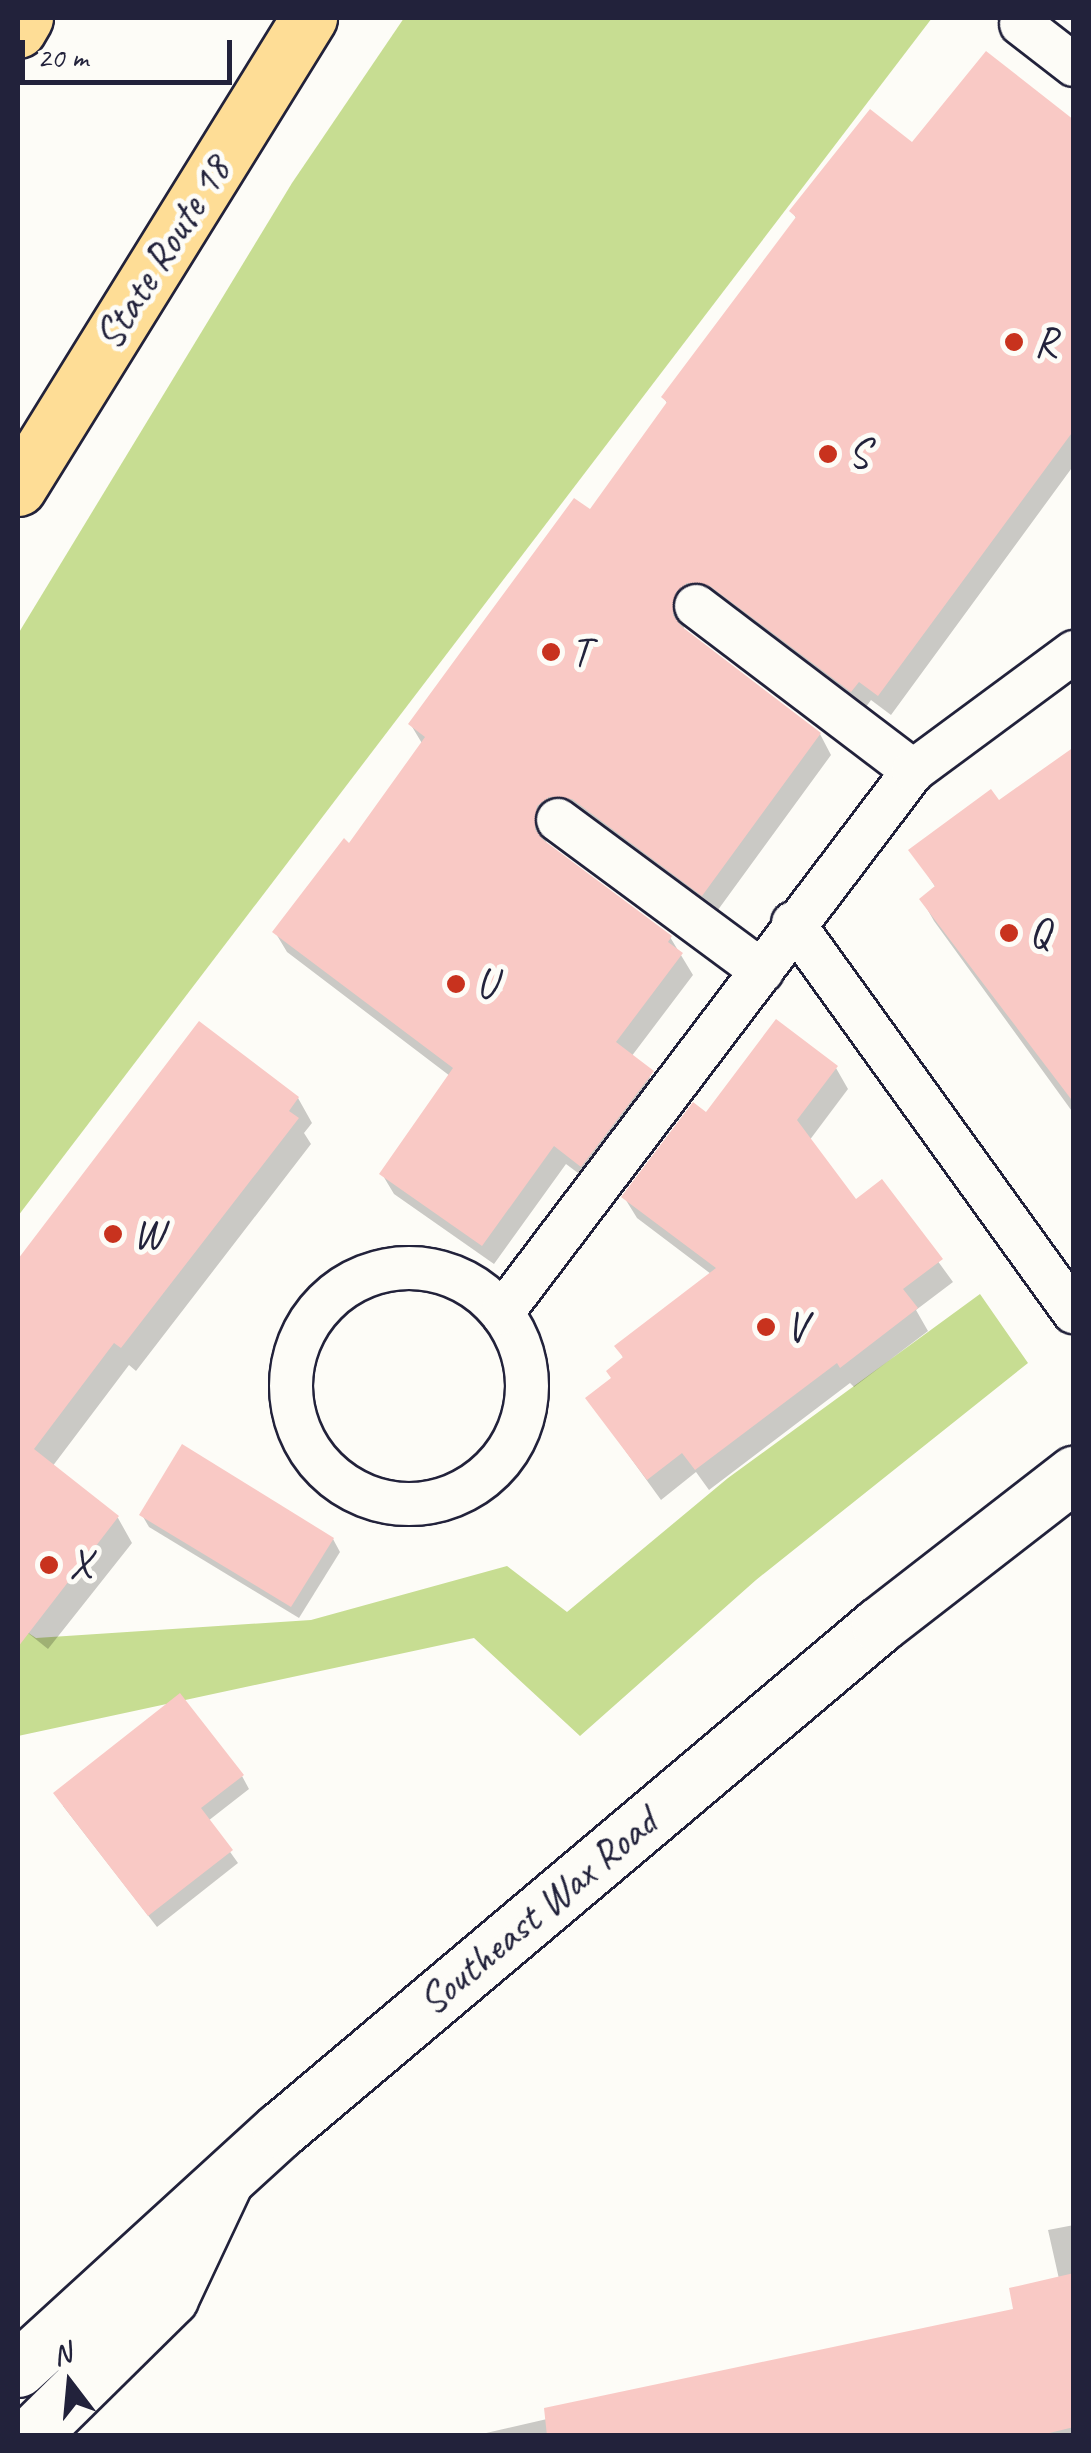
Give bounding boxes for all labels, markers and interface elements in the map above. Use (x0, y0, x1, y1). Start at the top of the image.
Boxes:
scale bar (25, 20, 238, 82)
text: 20 m (37, 38, 88, 76)
street label: State Route 18 (84, 147, 242, 359)
place label: R (1034, 317, 1057, 367)
marker: R (1003, 331, 1025, 353)
place label: S (848, 429, 868, 479)
marker: S (817, 443, 839, 465)
place label: T (571, 627, 590, 677)
marker: T (540, 641, 562, 663)
place label: Q (1029, 908, 1050, 958)
marker: Q (998, 922, 1020, 944)
place label: U (476, 959, 496, 1009)
marker: U (445, 973, 467, 995)
place label: W (133, 1209, 163, 1259)
marker: W (102, 1223, 124, 1245)
place label: V (786, 1302, 807, 1352)
marker: V (755, 1316, 777, 1338)
place label: X (69, 1540, 91, 1590)
marker: X (38, 1554, 60, 1576)
street label: Southeast Wax Road (408, 1797, 668, 2027)
north arrow (20, 2333, 120, 2433)
text: N (48, 2334, 75, 2373)

